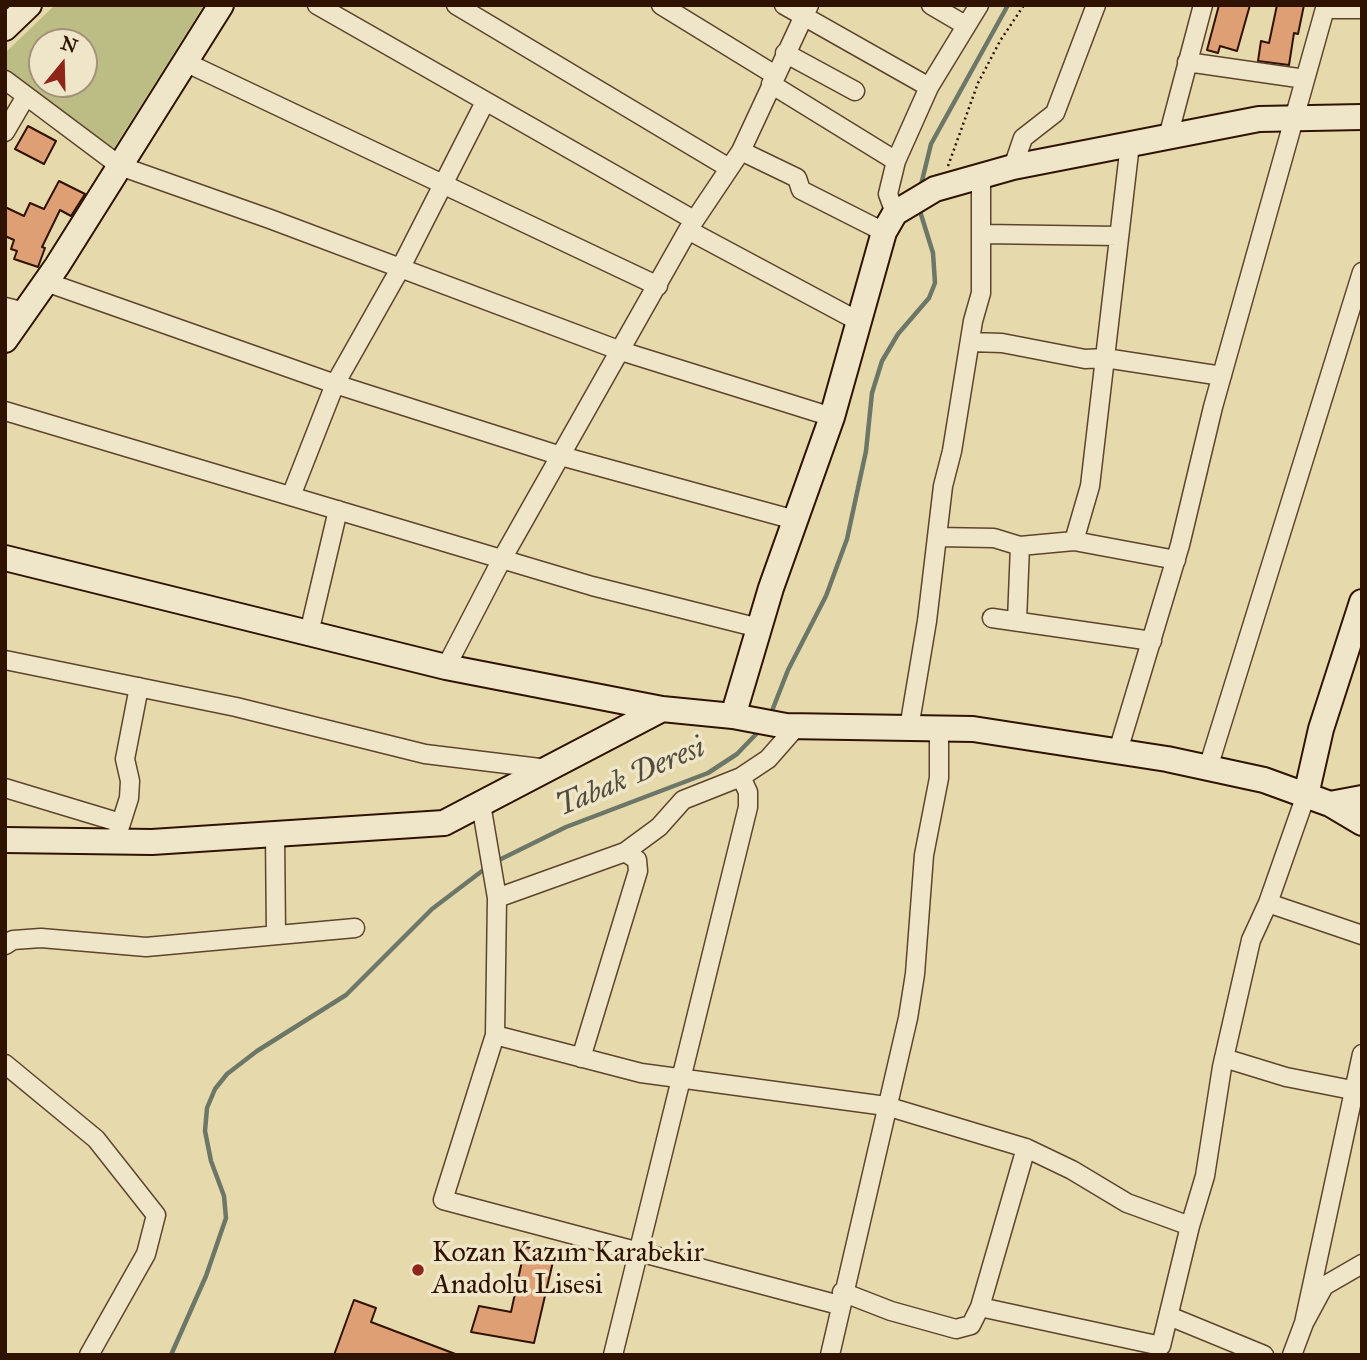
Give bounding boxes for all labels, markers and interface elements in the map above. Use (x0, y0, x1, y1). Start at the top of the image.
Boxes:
north arrow (28, 28, 98, 98)
text: N (58, 31, 81, 58)
water label: Tabak Deresi (551, 730, 711, 826)
place label: Kozan Kazım Karabekir Anadolu Lisesi (432, 1237, 704, 1303)
marker: Kozan Kazım Karabekir Anadolu Lisesi (410, 1262, 426, 1278)

